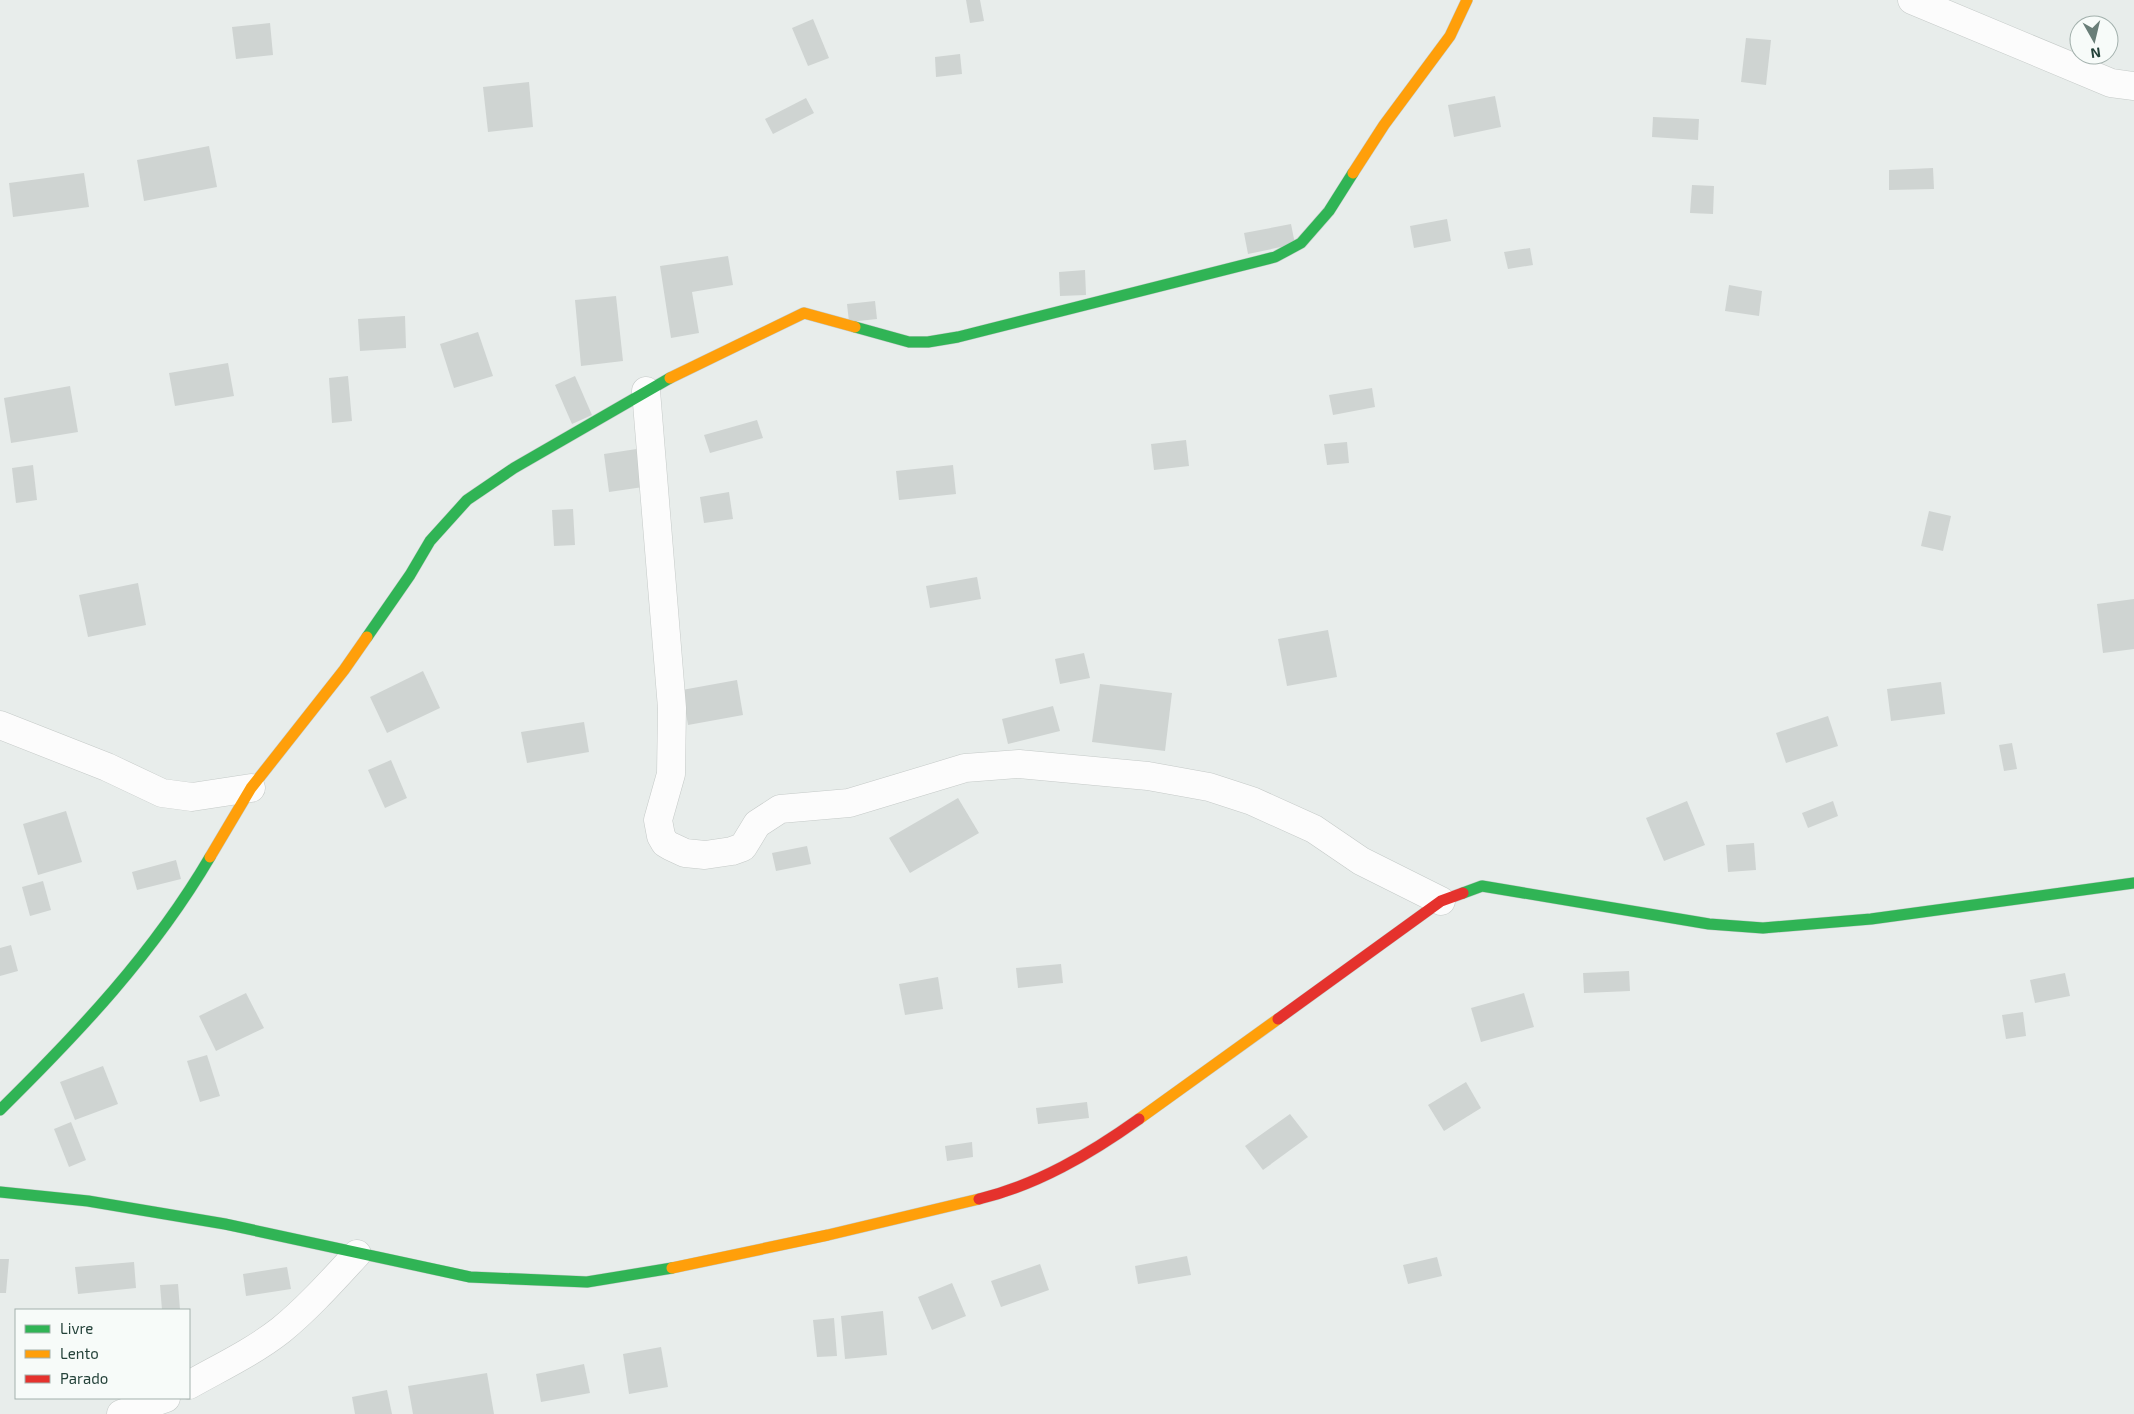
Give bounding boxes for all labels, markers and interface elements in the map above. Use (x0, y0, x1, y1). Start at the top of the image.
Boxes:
north arrow (2069, 15, 2119, 65)
text: N (2090, 44, 2102, 62)
legend (15, 1309, 190, 1399)
text: Livre (60, 1319, 93, 1337)
text: Lento (60, 1344, 99, 1362)
text: Parado (60, 1369, 108, 1387)

